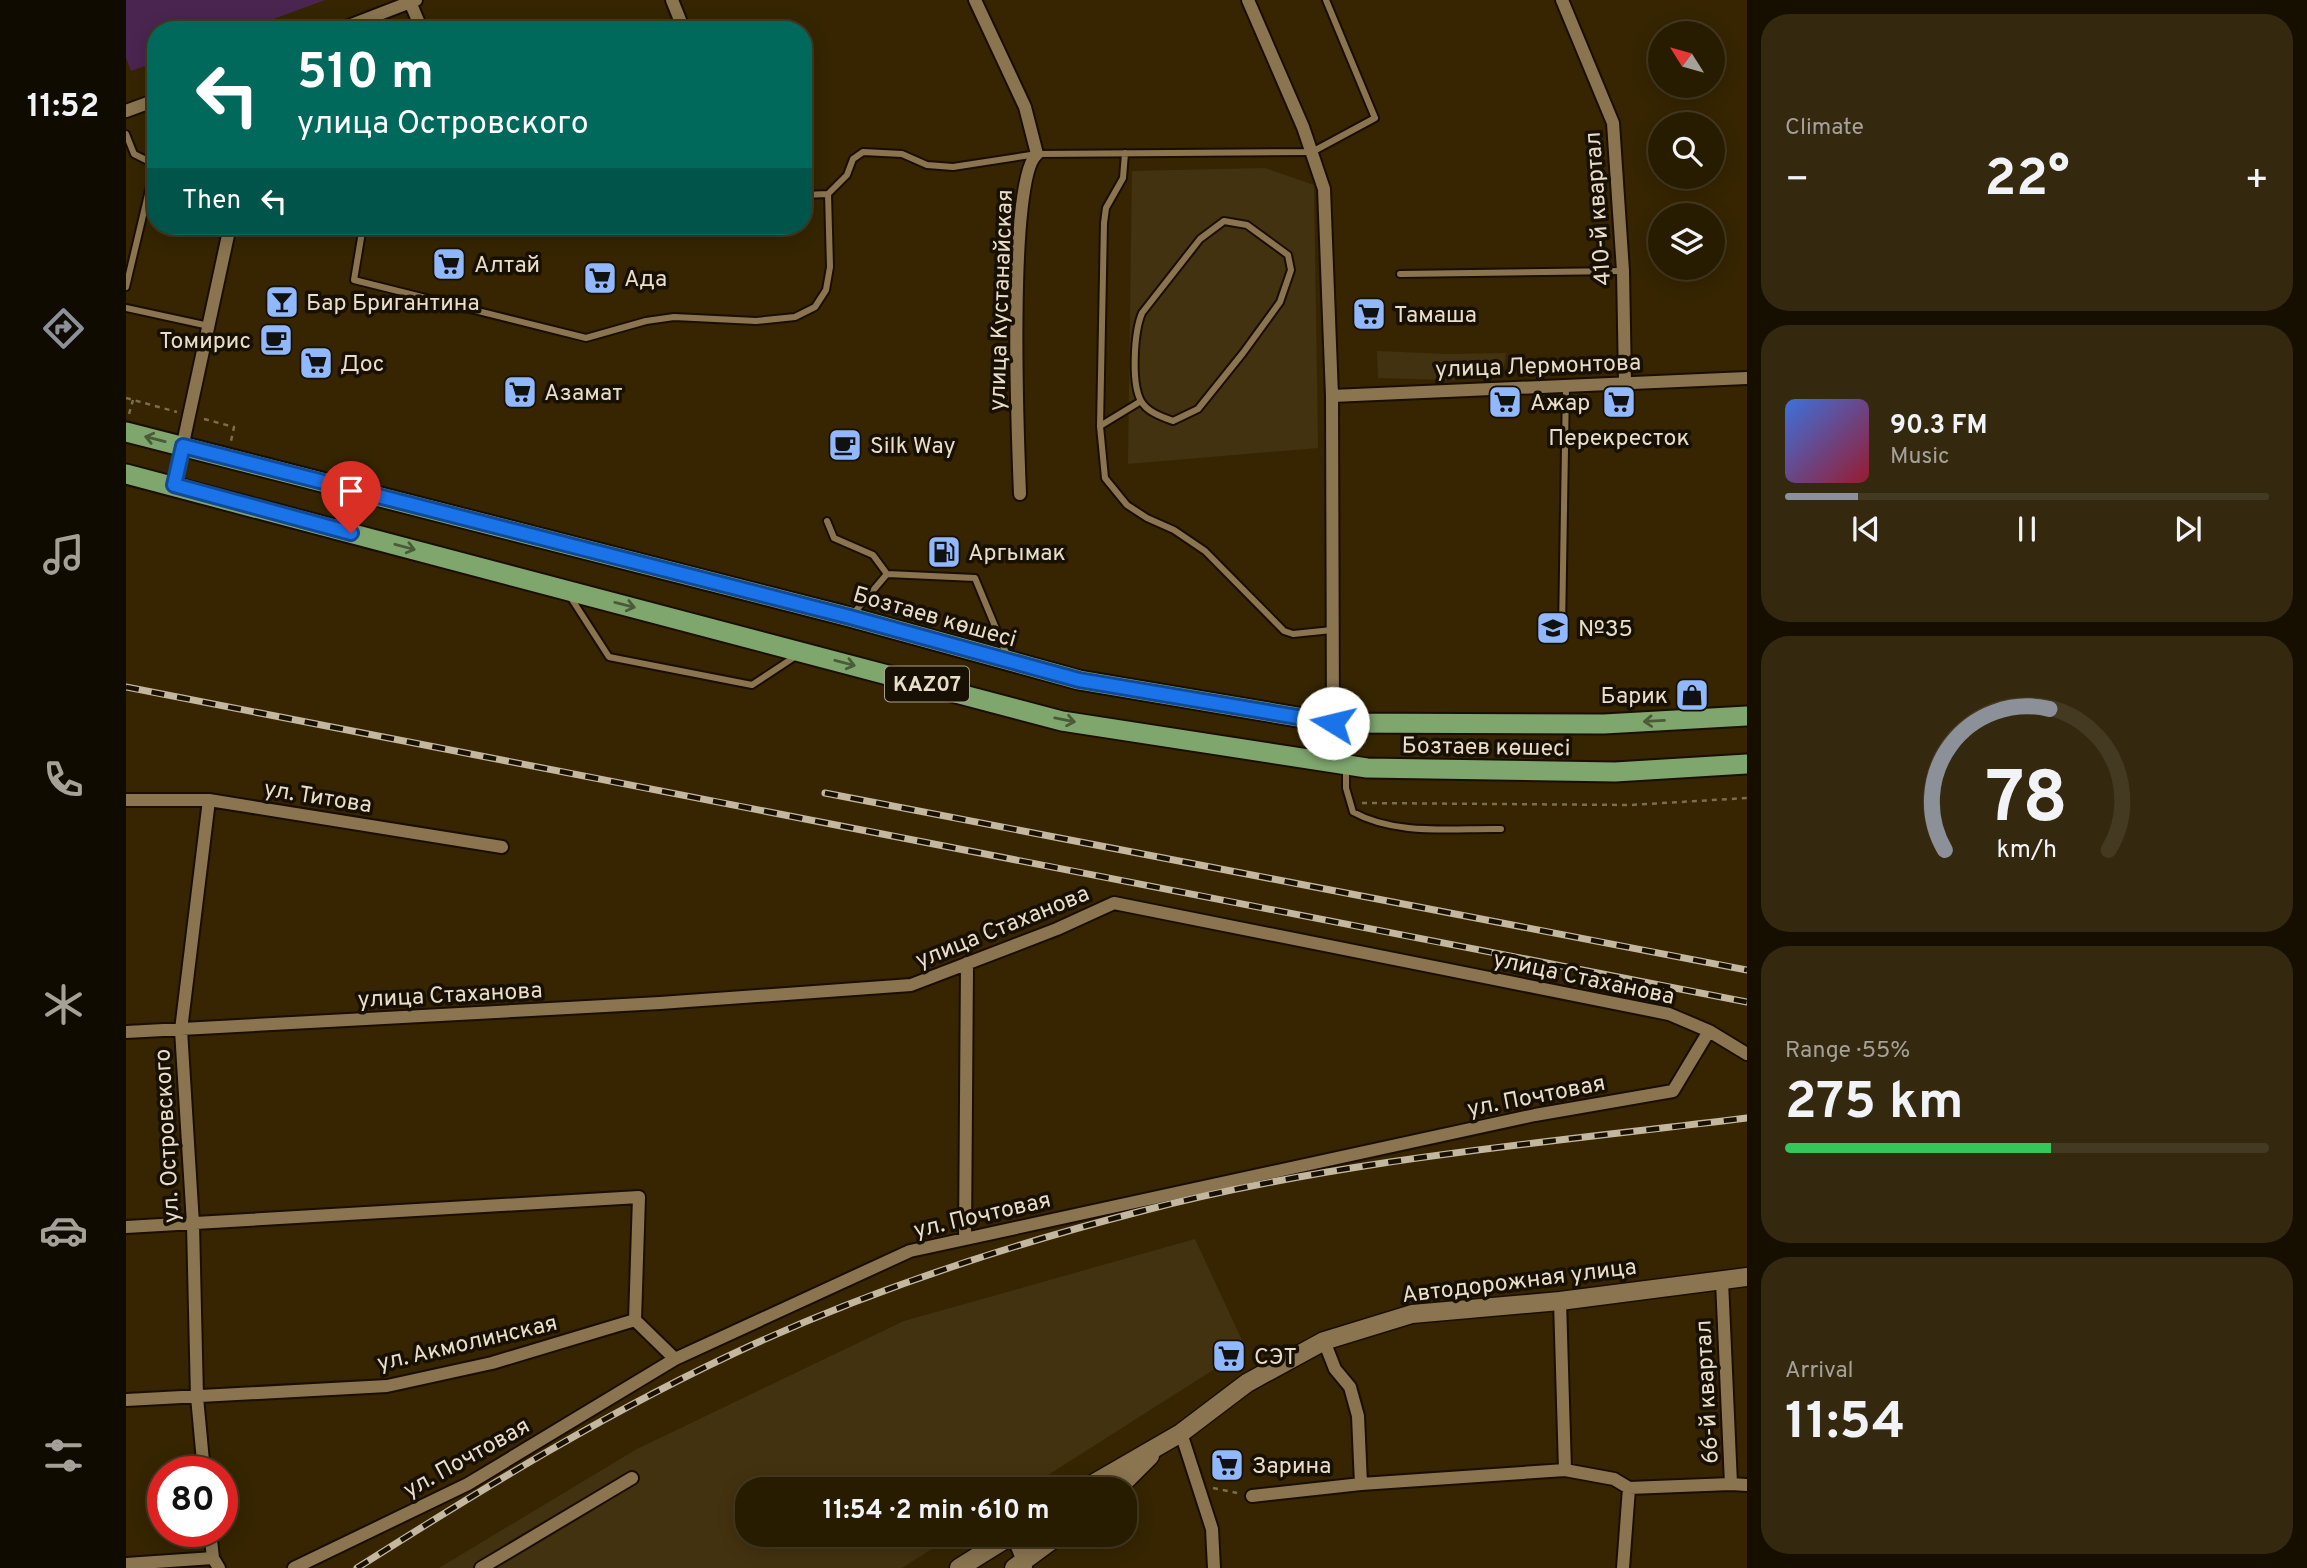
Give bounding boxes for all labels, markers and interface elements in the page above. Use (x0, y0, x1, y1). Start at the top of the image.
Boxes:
north arrow (1648, 21, 1726, 98)
map controls (1648, 21, 1725, 280)
text: 510 m (297, 44, 434, 106)
icon: left (182, 49, 273, 140)
text: 11:52 (27, 88, 99, 128)
text: улица Островского (297, 105, 589, 145)
button: search (1648, 112, 1725, 189)
text: Climate (1785, 114, 1864, 143)
street label: 410-й квартал (1580, 131, 1619, 287)
text: 22° (1984, 148, 2070, 214)
text: − (1785, 157, 1810, 206)
text: + (2244, 157, 2269, 206)
icon: left (255, 182, 293, 220)
text: Then (182, 185, 241, 218)
street label: улица Кустанайская (984, 189, 1021, 411)
button: layers (1648, 203, 1725, 280)
supermarket icon: Алтай (430, 245, 468, 283)
place label: Алтай (474, 252, 540, 281)
supermarket icon: Ада (581, 259, 619, 297)
place label: Ада (624, 266, 667, 295)
bar icon: Бар Бригантина (263, 283, 301, 321)
place label: Бар Бригантина (306, 290, 480, 319)
supermarket icon: Тамаша (1350, 295, 1388, 333)
place label: Тамаша (1394, 302, 1477, 331)
icon: directions (39, 304, 88, 353)
cafe icon: Томирис (257, 321, 295, 359)
place label: Томирис (159, 328, 251, 357)
supermarket icon: Дос (297, 344, 335, 382)
street label: улица Лермонтова (1435, 349, 1642, 386)
place label: Дос (340, 351, 384, 380)
supermarket icon: Азамат (501, 373, 539, 411)
place label: Азамат (544, 380, 623, 409)
supermarket icon: Ажар (1486, 383, 1524, 421)
supermarket icon: Перекресток (1600, 383, 1638, 421)
place label: Ажар (1530, 390, 1590, 419)
text: 90.3 FM (1890, 410, 1988, 443)
place label: Перекресток (1548, 425, 1690, 454)
cafe icon: Silk Way (826, 426, 864, 464)
one-way arrow (144, 432, 167, 445)
place label: Silk Way (870, 433, 956, 462)
text: Music (1890, 443, 1950, 472)
pin (321, 461, 381, 533)
icon: arrive (332, 472, 370, 510)
icon: previous (1847, 510, 1885, 548)
icon: pause (2008, 510, 2046, 548)
icon: next (2169, 510, 2207, 548)
icon: music (39, 530, 88, 579)
fuel station icon: Аргымак (925, 533, 963, 571)
place label: Аргымак (968, 540, 1066, 569)
one-way arrow (393, 541, 416, 554)
street label: Бозтаев көшесі (849, 581, 1019, 656)
one-way arrow (613, 599, 636, 612)
school or university icon: №35 (1534, 609, 1572, 647)
place label: №35 (1578, 616, 1633, 645)
one-way arrow (834, 657, 856, 670)
road number: KAZ07 (885, 666, 969, 702)
shop icon: Барик (1673, 676, 1711, 714)
place label: Барик (1601, 683, 1668, 712)
position arrow (1296, 686, 1370, 760)
one-way arrow (1053, 714, 1076, 728)
one-way arrow (1643, 715, 1666, 728)
street label: Бозтаев көшесі (1401, 733, 1571, 764)
icon: phone (39, 755, 88, 804)
text: 78 (1986, 756, 2068, 848)
street label: ул. Титова (261, 776, 374, 821)
text: km/h (1997, 835, 2057, 867)
street label: улица Стаханова (912, 880, 1094, 976)
street label: улица Стаханова (1490, 946, 1677, 1013)
street label: улица Стаханова (357, 977, 543, 1016)
icon: climate (39, 980, 88, 1029)
text: Range · 55% (1785, 1037, 1910, 1066)
street label: ул. Островского (149, 1048, 188, 1224)
street label: ул. Почтовая (1465, 1070, 1608, 1125)
text: 275 km (1785, 1071, 1964, 1137)
street label: ул. Почтовая (911, 1187, 1054, 1246)
icon: car (39, 1206, 88, 1255)
street label: Автодорожная улица (1400, 1254, 1638, 1311)
street label: ул. Акмолинская (375, 1310, 561, 1379)
street label: 66-й квартал (1690, 1319, 1727, 1465)
supermarket icon: СЭТ (1210, 1337, 1248, 1375)
place label: СЭТ (1254, 1344, 1297, 1373)
text: Arrival (1785, 1357, 1854, 1386)
text: 11:54 (1785, 1391, 1905, 1457)
street label: ул. Почтовая (399, 1413, 536, 1506)
icon: filters (39, 1431, 88, 1480)
supermarket icon: Зарина (1208, 1446, 1246, 1484)
place label: Зарина (1252, 1453, 1331, 1482)
speed limit sign: 80 (147, 1456, 238, 1547)
text: 11:54 · 2 min · 610 m (823, 1495, 1049, 1528)

